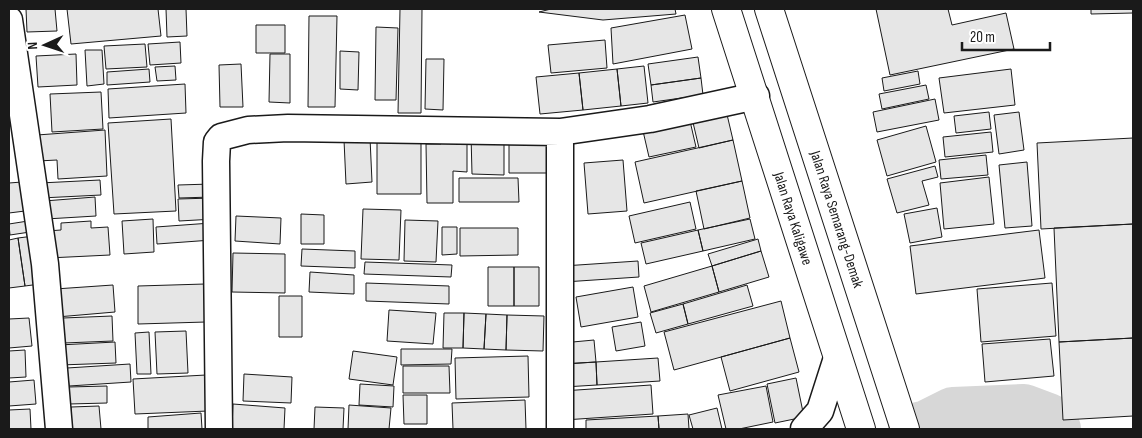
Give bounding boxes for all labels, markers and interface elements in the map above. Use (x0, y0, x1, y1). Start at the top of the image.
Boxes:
north arrow (20, 20, 70, 70)
scale bar (962, 20, 1050, 52)
text: 20 m (970, 28, 995, 47)
text: N (24, 41, 41, 50)
street label: Jalan Raya Semarang-Demak (805, 148, 868, 291)
street label: Jalan Raya Kaligawe (769, 169, 817, 268)

